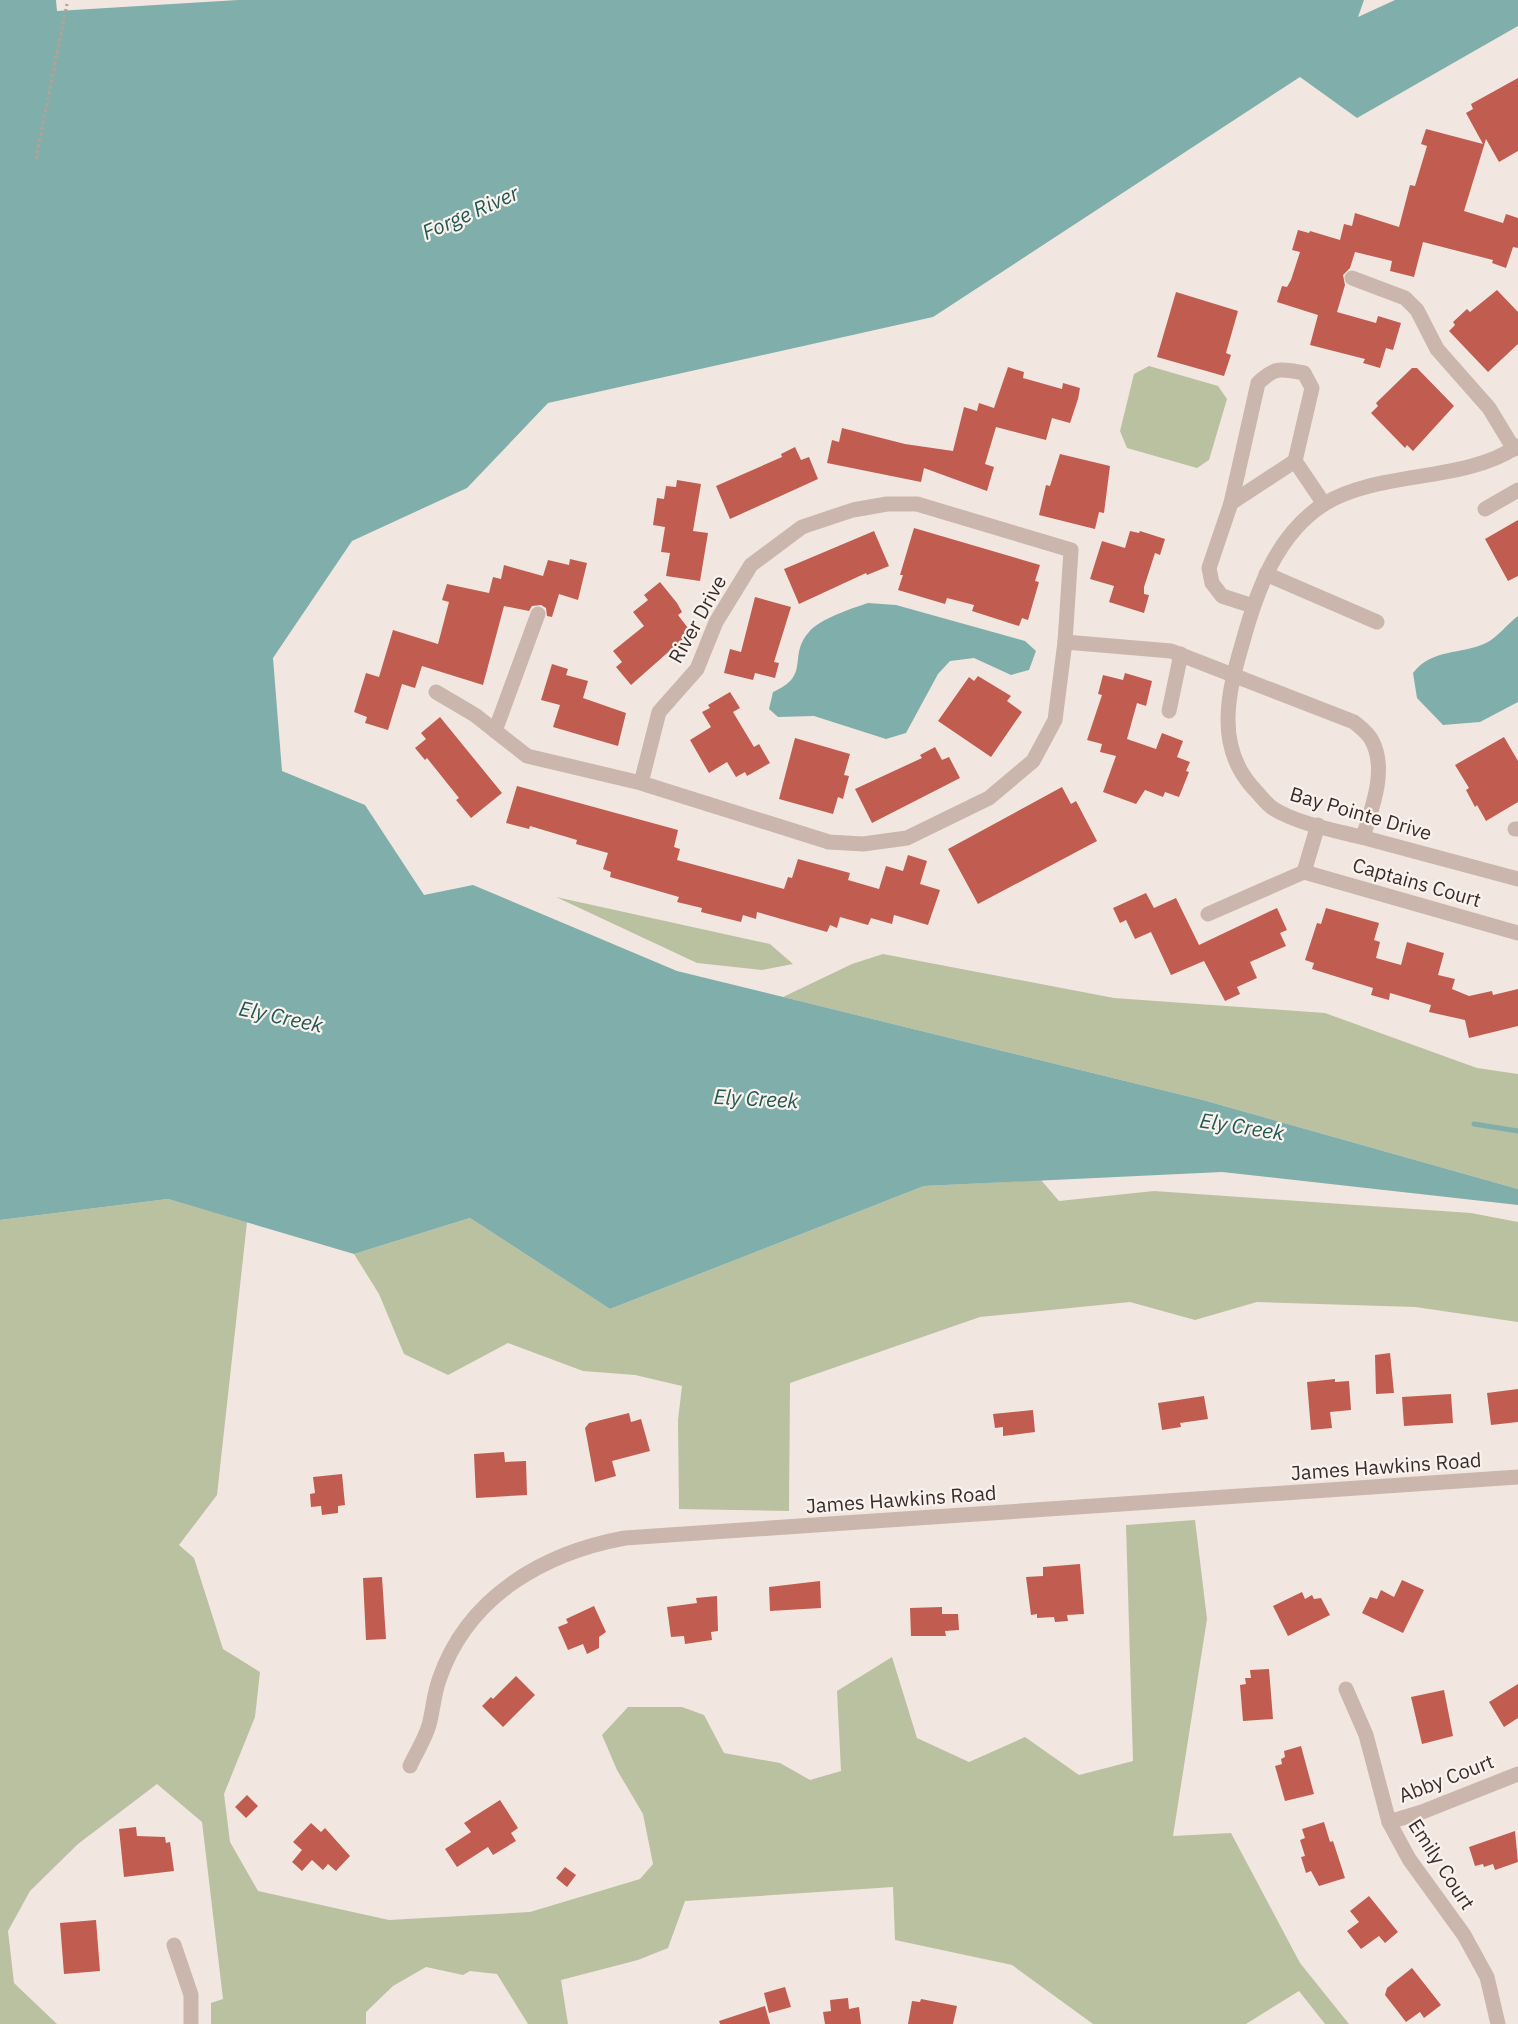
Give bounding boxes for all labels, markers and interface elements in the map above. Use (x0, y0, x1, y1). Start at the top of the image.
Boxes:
water label: Forge River (417, 178, 524, 246)
street label: River Drive (662, 570, 732, 668)
street label: Bay Pointe Drive (1287, 780, 1435, 846)
street label: Captains Court (1350, 851, 1484, 913)
water label: Ely Creek (237, 993, 327, 1039)
water label: Ely Creek (713, 1082, 800, 1114)
water label: Ely Creek (1198, 1106, 1287, 1147)
street label: James Hawkins Road (1290, 1446, 1482, 1486)
street label: James Hawkins Road (805, 1479, 997, 1519)
street label: Abby Court (1394, 1747, 1498, 1809)
street label: Emily Court (1402, 1813, 1482, 1915)

